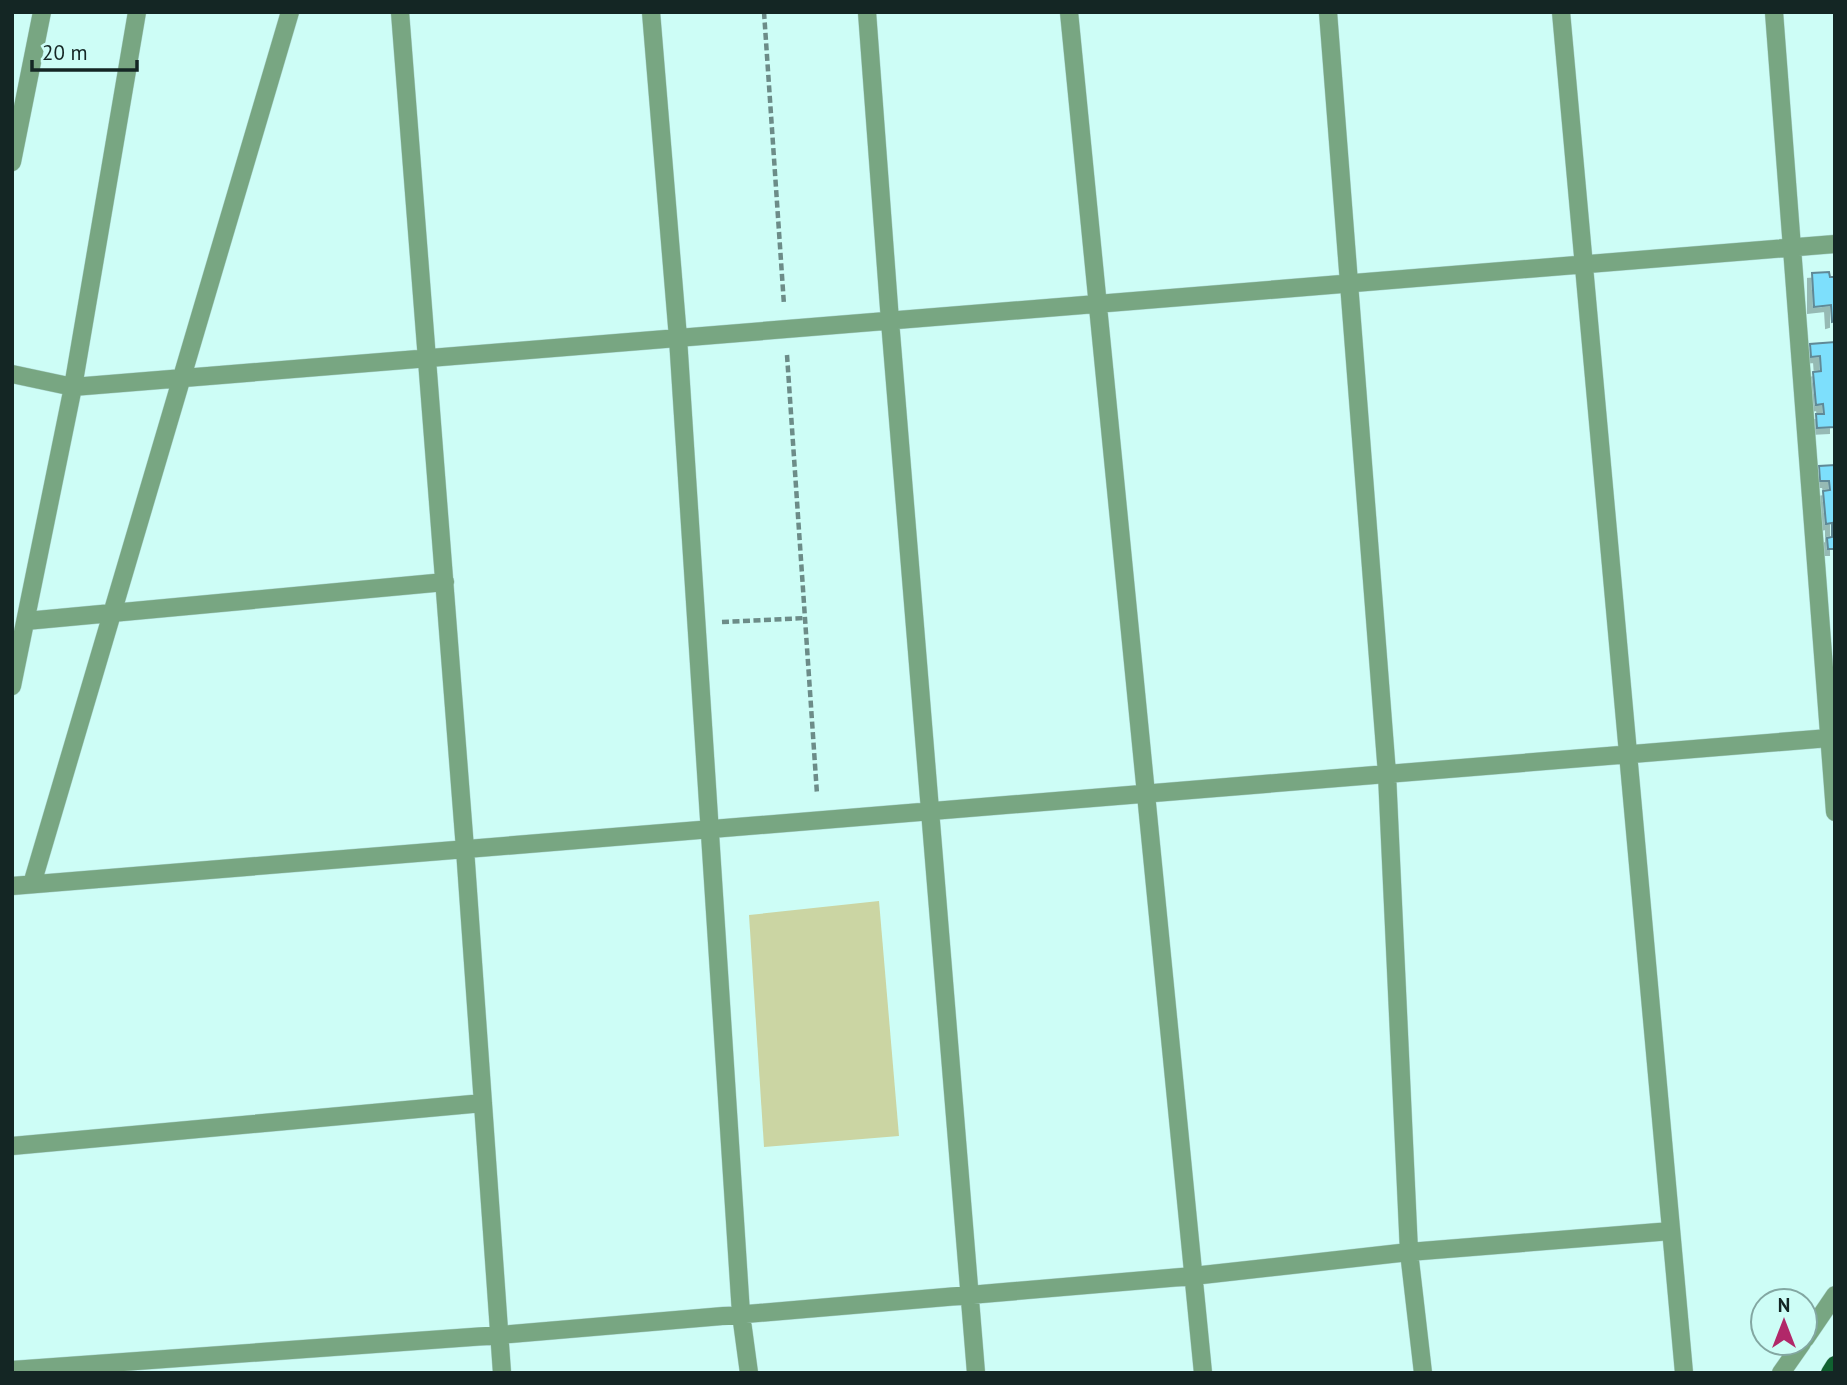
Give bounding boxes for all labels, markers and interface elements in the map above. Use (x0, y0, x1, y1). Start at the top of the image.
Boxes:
scale bar (32, 28, 136, 72)
text: 20 m (42, 39, 88, 66)
north arrow (1749, 1287, 1819, 1357)
text: N (1778, 1293, 1790, 1317)

